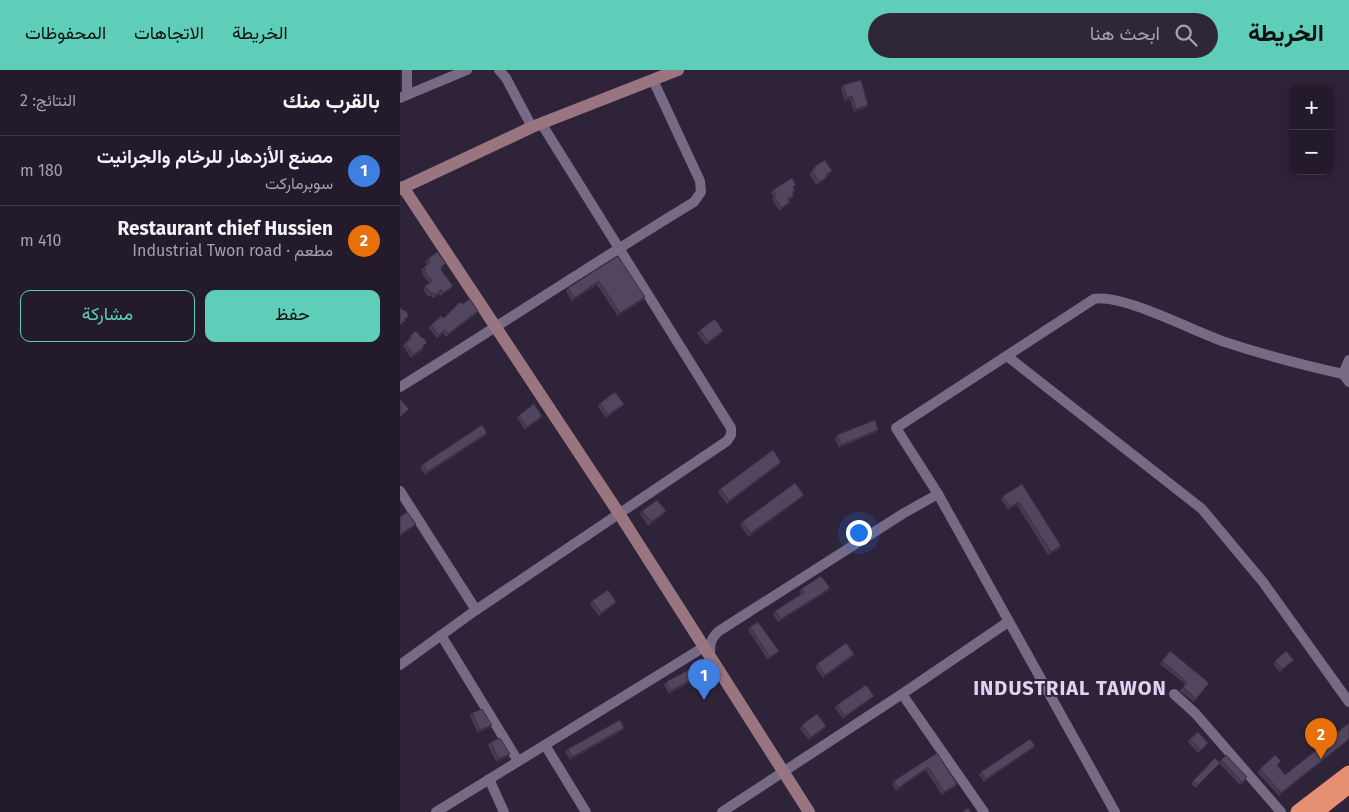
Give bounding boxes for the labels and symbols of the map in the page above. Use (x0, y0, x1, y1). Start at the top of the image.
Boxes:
your location (846, 520, 872, 546)
pin: 1 (688, 659, 720, 700)
district label: INDUSTRIAL TAWON (973, 676, 1167, 700)
pin: 2 (1305, 718, 1337, 759)

